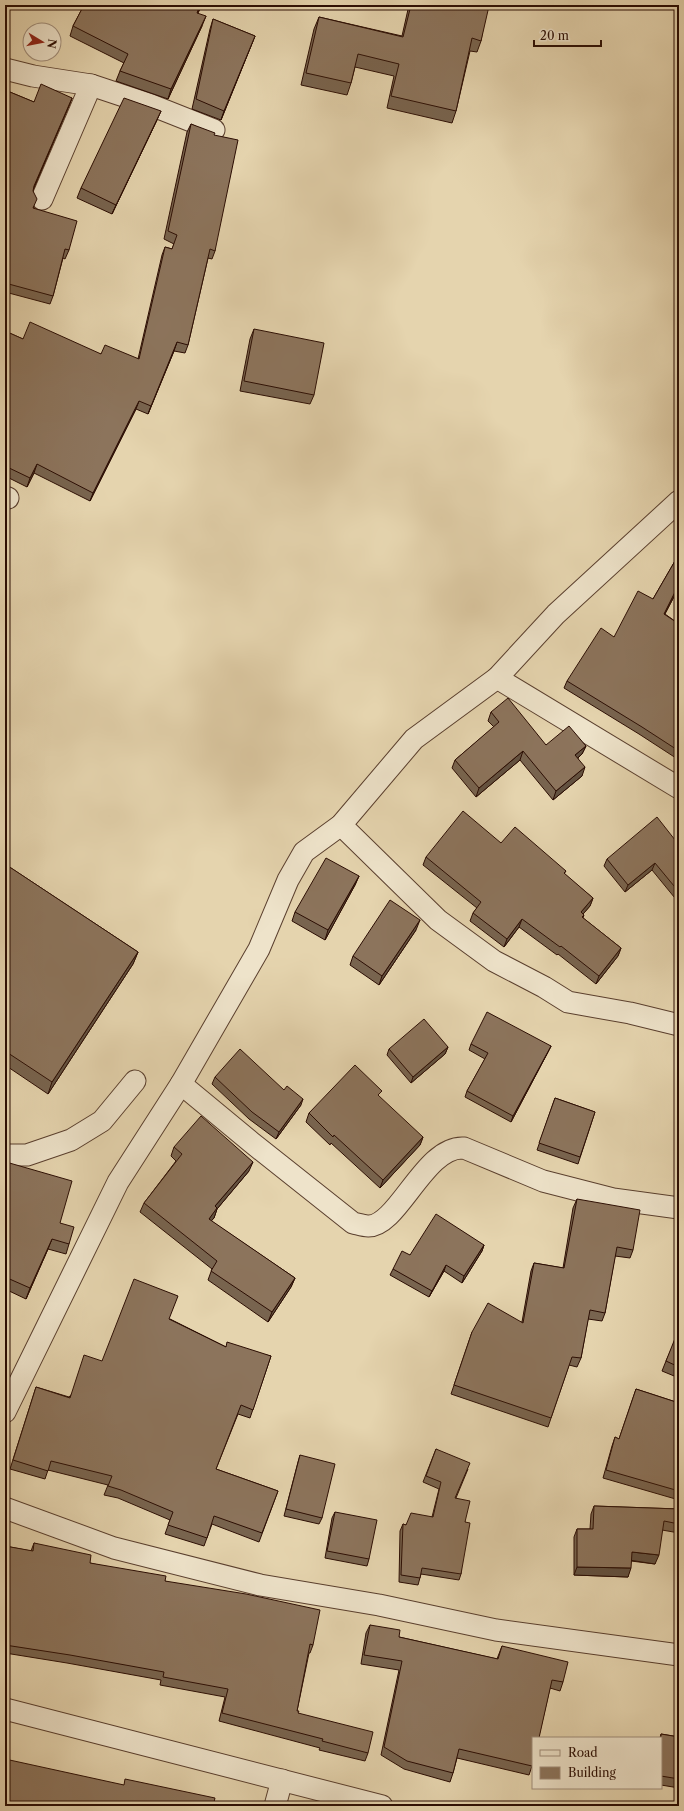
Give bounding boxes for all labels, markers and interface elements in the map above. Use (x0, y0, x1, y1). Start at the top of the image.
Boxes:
north arrow (22, 22, 62, 62)
scale bar (534, 22, 601, 48)
text: 20 m (540, 28, 569, 43)
text: N (44, 38, 60, 50)
legend (532, 1737, 662, 1789)
text: Road (568, 1745, 598, 1760)
text: Building (568, 1765, 616, 1780)

